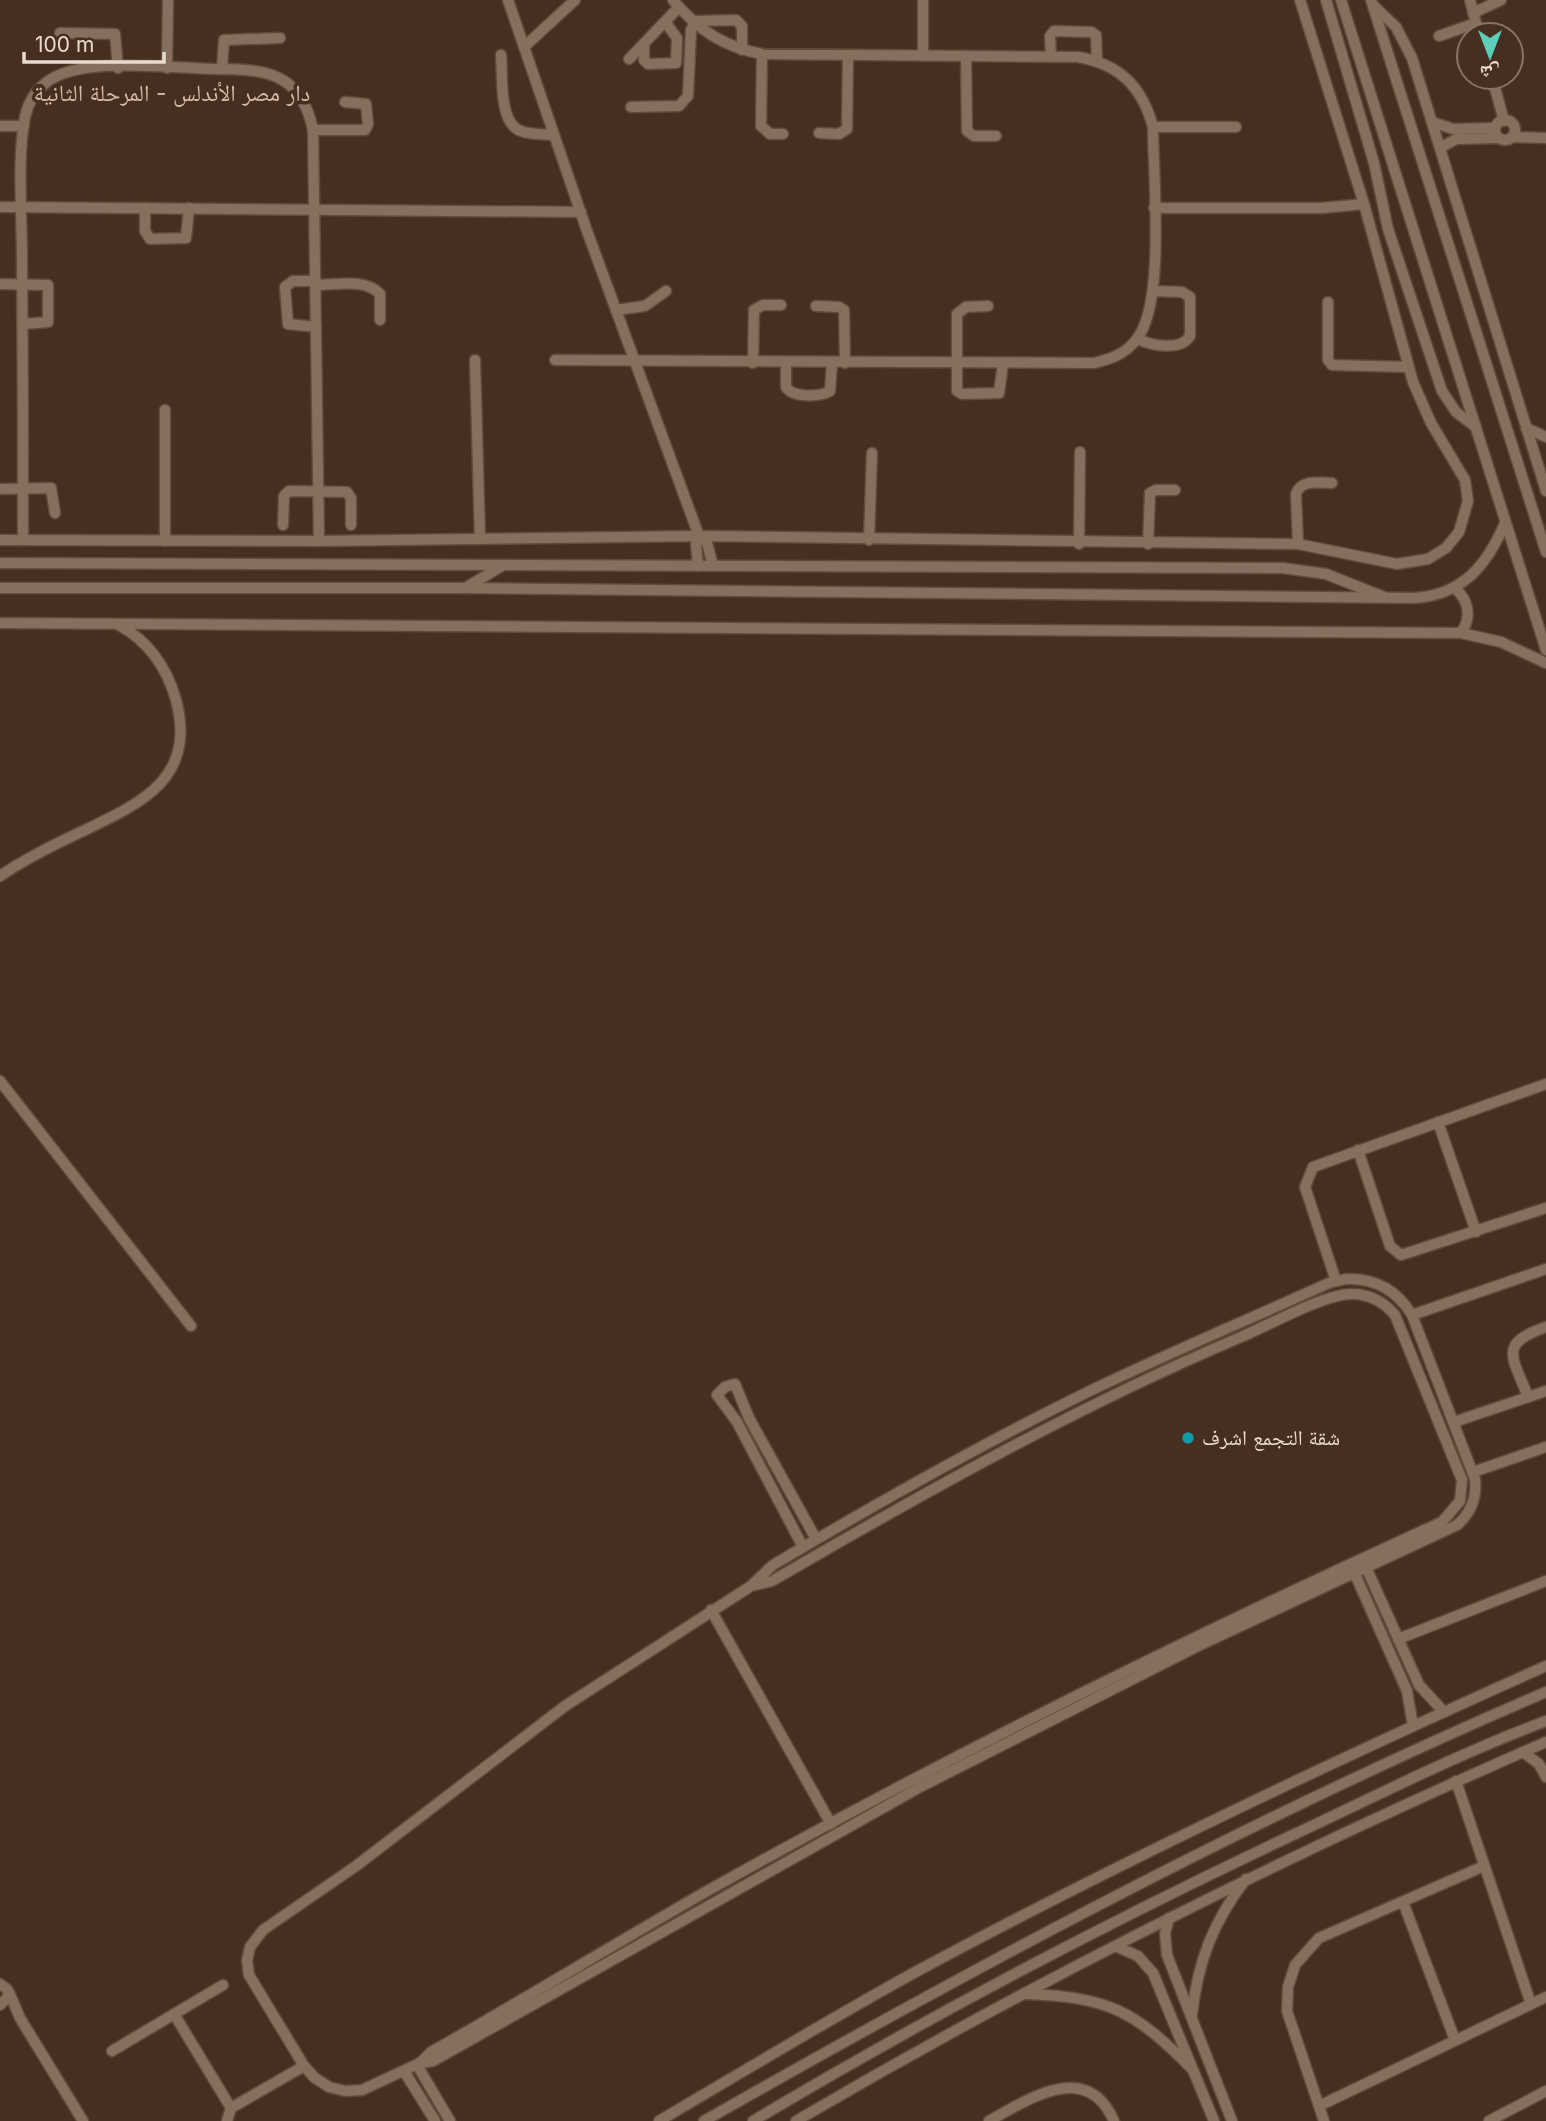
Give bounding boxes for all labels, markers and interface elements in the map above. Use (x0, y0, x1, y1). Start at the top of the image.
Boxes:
scale bar (24, 21, 164, 65)
north arrow (1455, 21, 1525, 91)
text: 100 m (35, 32, 94, 57)
text: ش (1480, 61, 1500, 84)
district label: دار مصر الأندلس - المرحلة الثانية (34, 79, 310, 107)
place label: شقة التجمع اشرف (1202, 1425, 1340, 1451)
marker: شقة التجمع اشرف (1180, 1430, 1196, 1446)

